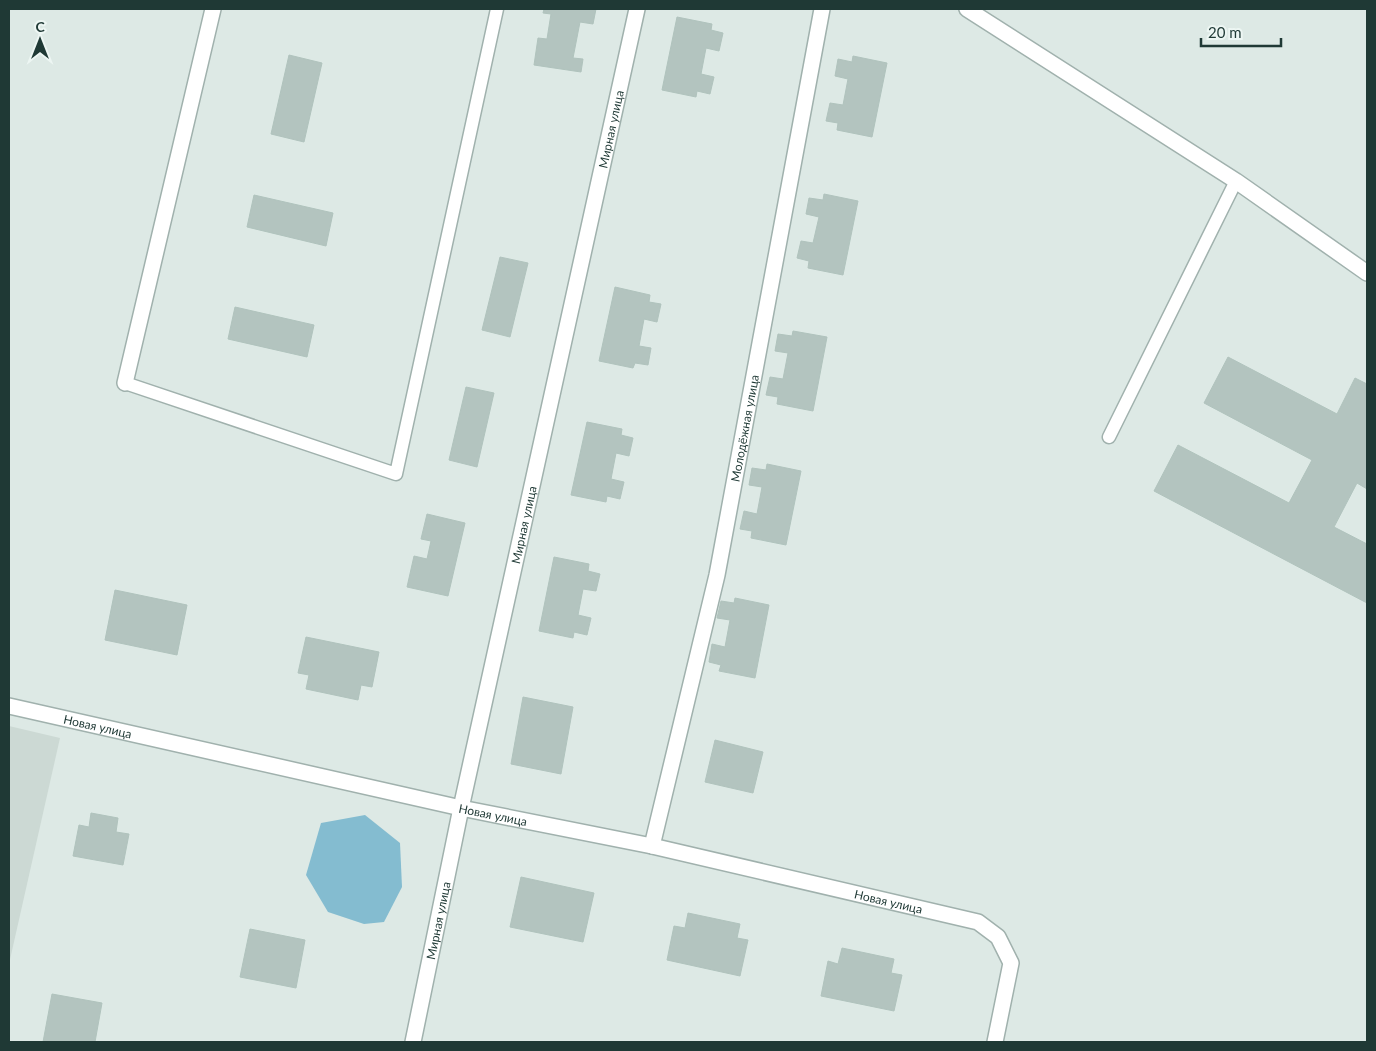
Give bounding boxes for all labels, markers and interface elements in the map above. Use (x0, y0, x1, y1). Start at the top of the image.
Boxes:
north arrow (15, 15, 65, 65)
scale bar (1201, 15, 1281, 47)
text: С (35, 18, 45, 35)
text: 20 m (1208, 23, 1242, 41)
street label: Мирная улица (595, 89, 626, 169)
street label: Молодёжная улица (727, 373, 762, 483)
street label: Мирная улица (508, 484, 539, 565)
street label: Новая улица (62, 711, 133, 741)
street label: Новая улица (457, 800, 529, 829)
street label: Мирная улица (423, 880, 453, 961)
street label: Новая улица (853, 886, 924, 916)

